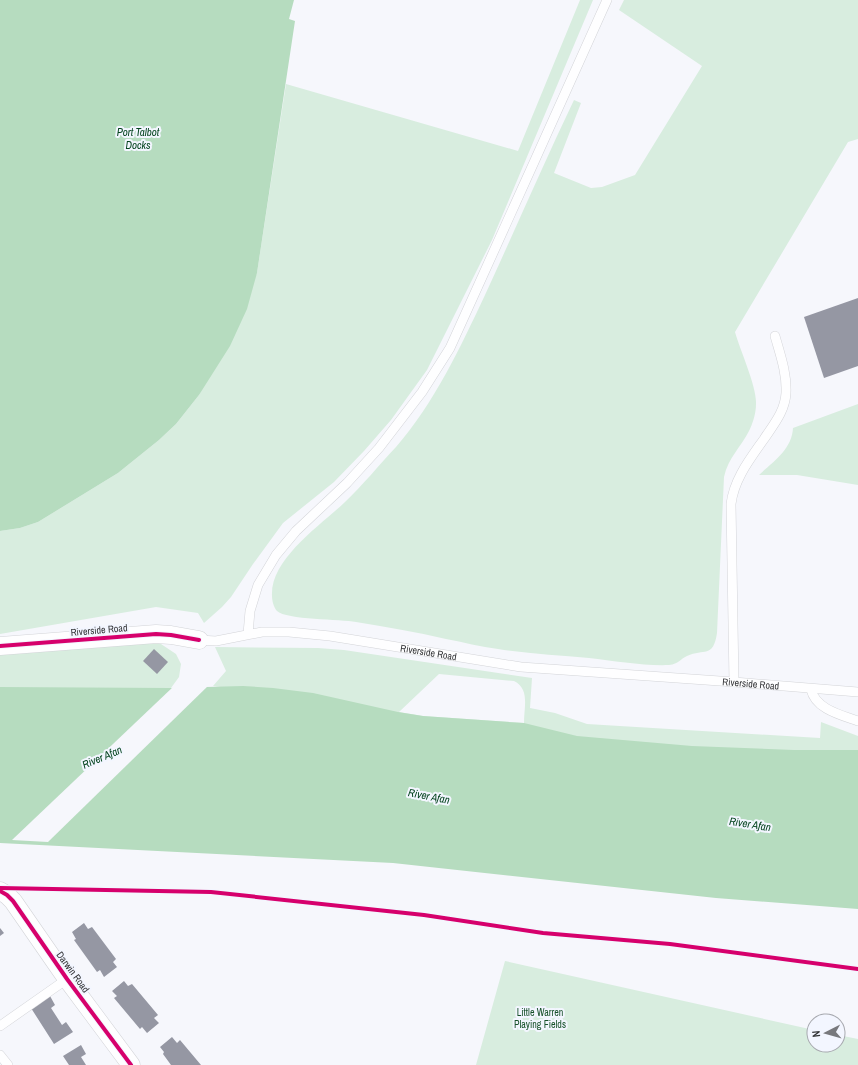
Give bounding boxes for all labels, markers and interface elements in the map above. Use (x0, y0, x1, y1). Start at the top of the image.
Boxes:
water label: Port Talbot Docks (117, 125, 160, 152)
street label: Riverside Road (70, 621, 128, 639)
street label: Riverside Road (399, 641, 458, 663)
street label: Riverside Road (722, 675, 780, 692)
water label: River Afan (80, 742, 124, 772)
water label: River Afan (407, 785, 451, 807)
water label: River Afan (728, 814, 772, 834)
street label: Darwin Road (54, 949, 92, 995)
park label: Little Warren Playing Fields (514, 1006, 566, 1031)
north arrow (806, 1013, 846, 1053)
text: N (809, 1030, 823, 1038)

